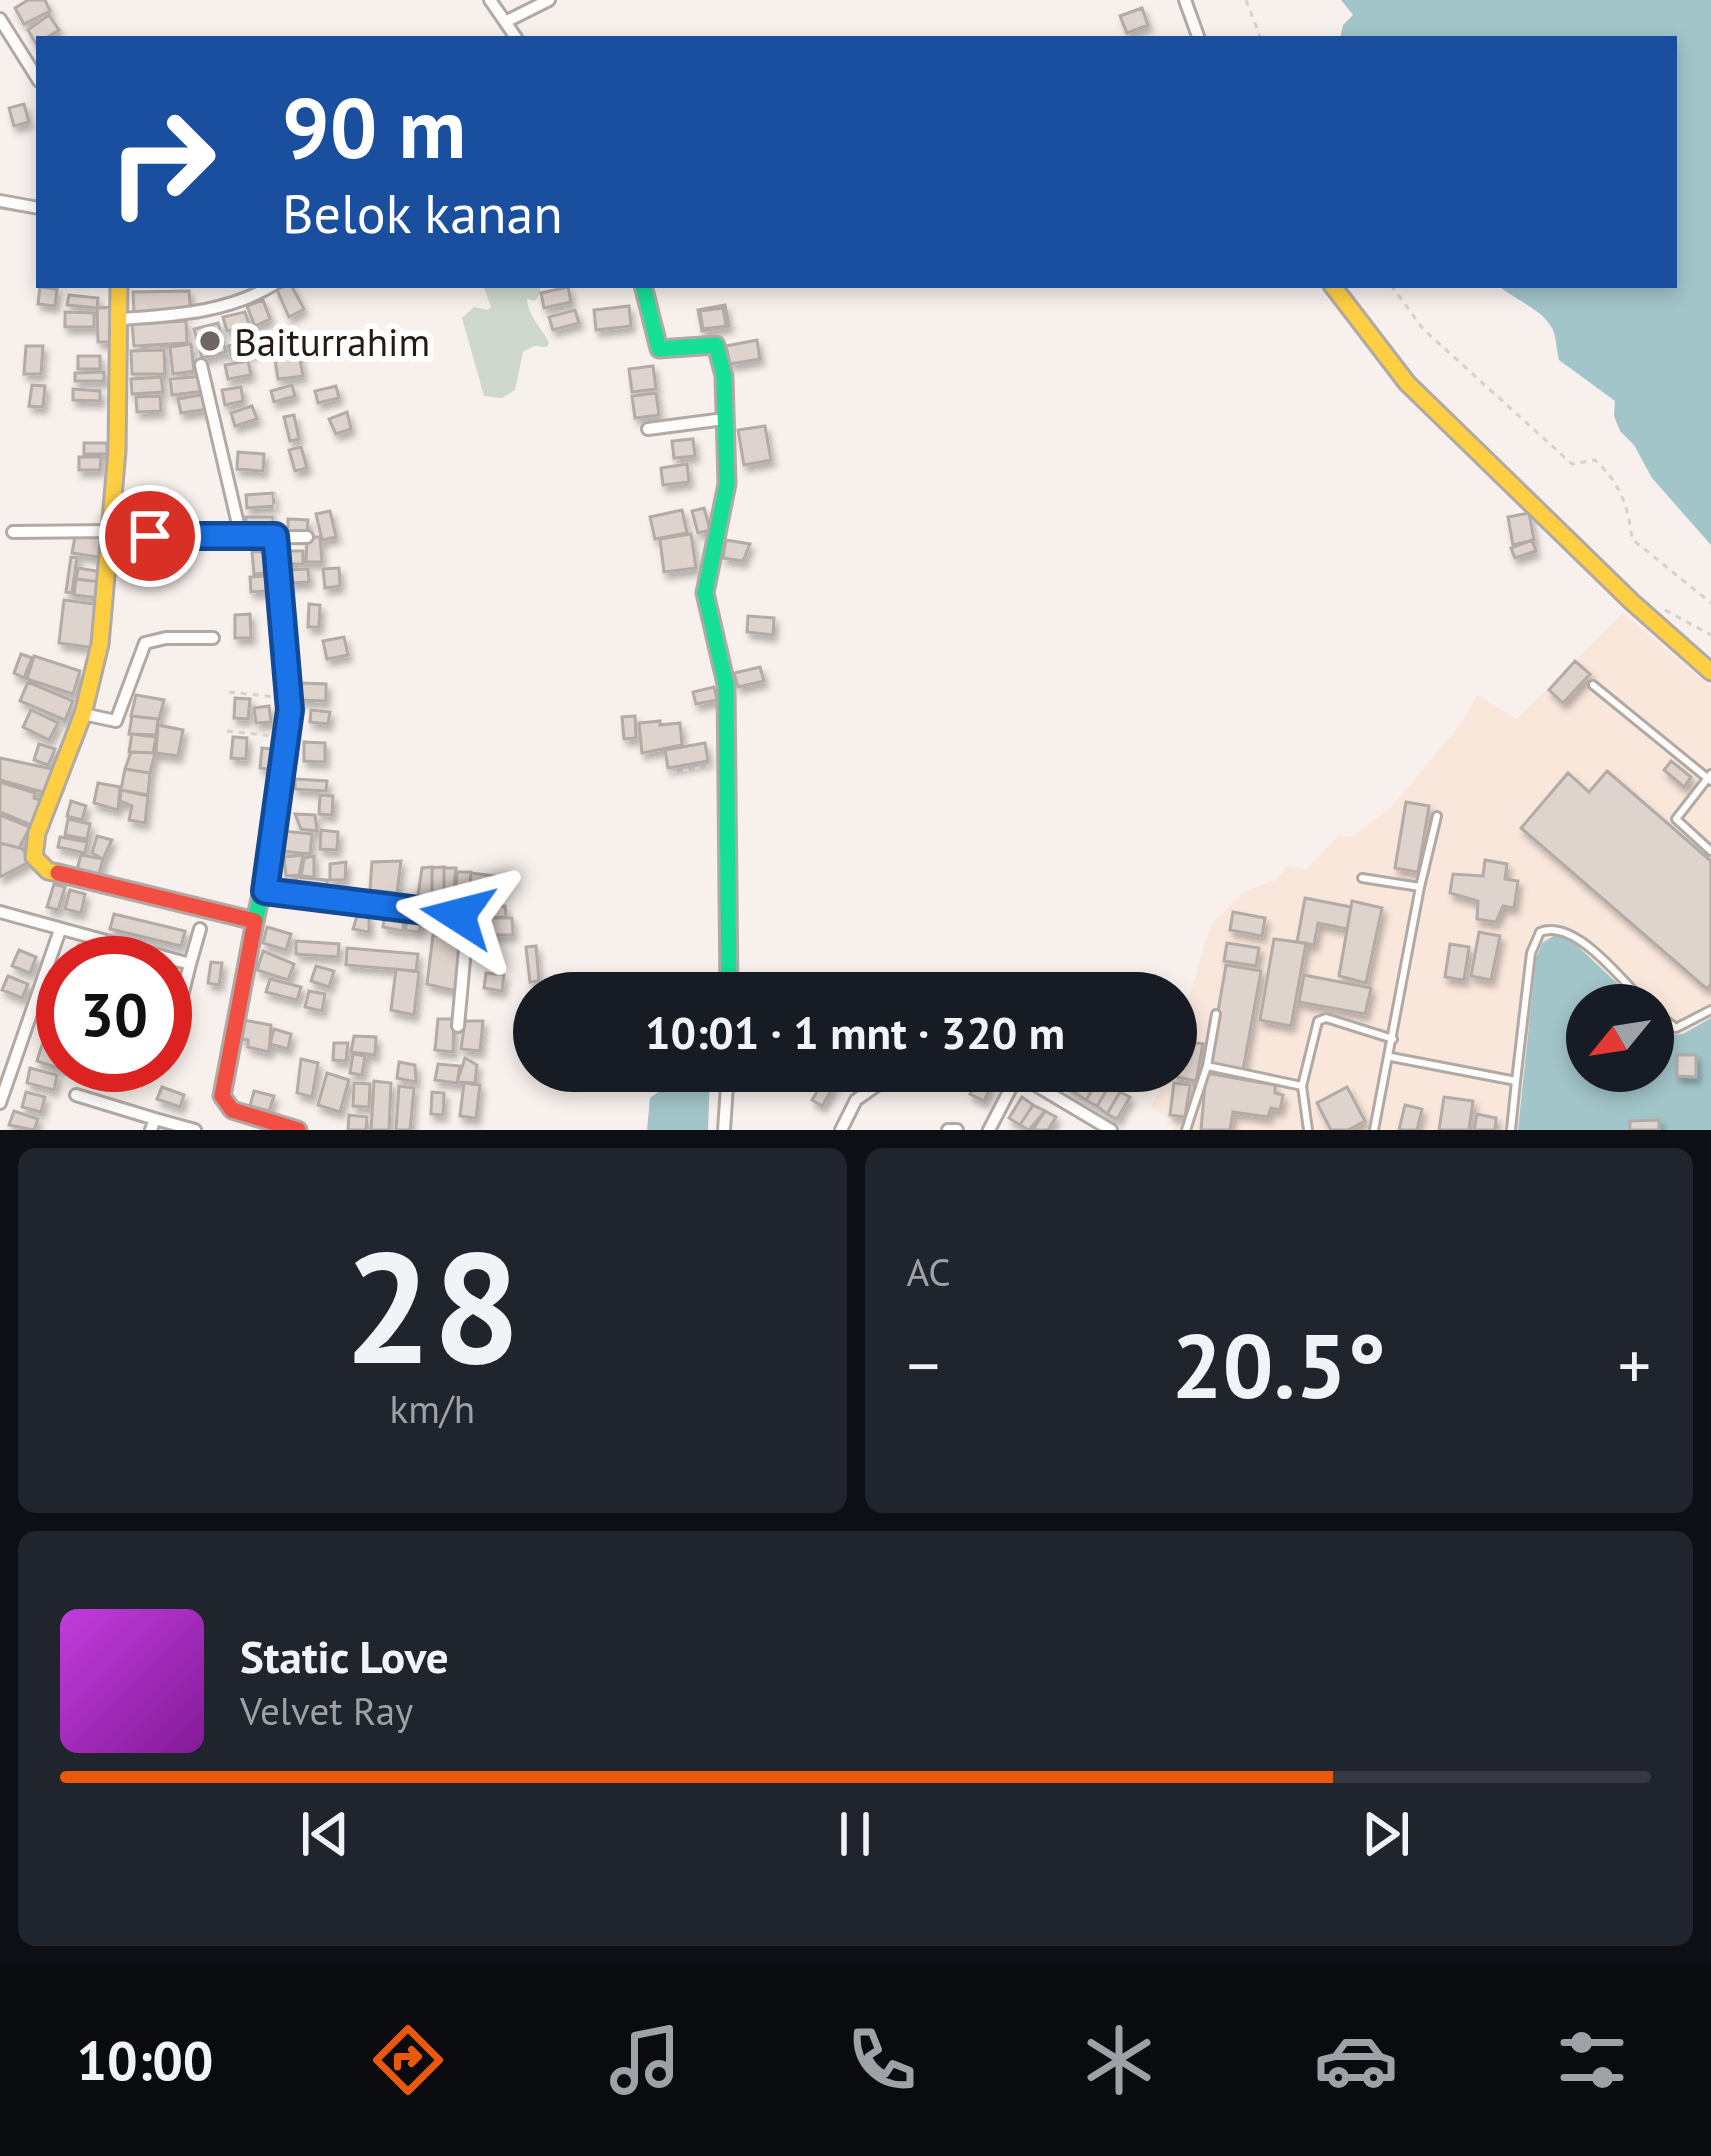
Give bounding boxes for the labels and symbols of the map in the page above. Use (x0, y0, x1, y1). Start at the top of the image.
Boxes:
place label: Baiturrahim (234, 316, 430, 367)
marker: Baiturrahim (197, 328, 223, 354)
pin (99, 485, 201, 587)
position arrow (395, 852, 521, 978)
speed limit sign: 30 (36, 936, 192, 1092)
north arrow (1566, 984, 1674, 1092)

